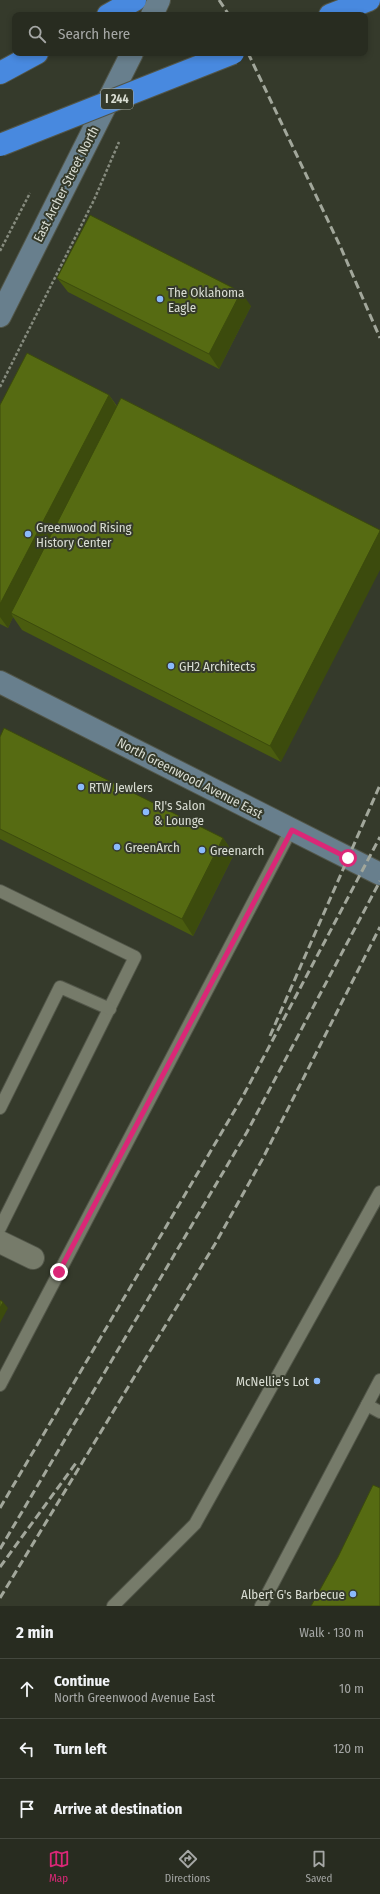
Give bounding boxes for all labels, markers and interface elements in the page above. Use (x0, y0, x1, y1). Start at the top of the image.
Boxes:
search box (12, 12, 368, 56)
icon: search (26, 23, 48, 45)
text: Search here (58, 25, 130, 43)
road number: I 244 (101, 89, 133, 109)
street label: East Archer Street North (30, 124, 102, 244)
place label: The Oklahoma Eagle (168, 285, 244, 315)
marker: The Oklahoma Eagle (155, 294, 165, 304)
place label: Greenwood Rising History Center (36, 520, 133, 550)
marker: Greenwood Rising History Center (23, 529, 33, 539)
place label: GH2 Architects (179, 659, 256, 674)
marker: GH2 Architects (166, 661, 176, 671)
street label: North Greenwood Avenue East (115, 735, 266, 822)
place label: RTW Jewlers (89, 780, 153, 795)
marker: RTW Jewlers (76, 782, 86, 792)
place label: RJ's Salon & Lounge (154, 798, 205, 828)
marker: RJ's Salon & Lounge (141, 807, 151, 817)
place label: GreenArch (125, 840, 180, 855)
marker: GreenArch (112, 842, 122, 852)
place label: Greenarch (210, 843, 264, 858)
marker: Greenarch (197, 845, 207, 855)
route start (339, 849, 357, 867)
route end (50, 1263, 68, 1281)
place label: McNellie's Lot (236, 1374, 310, 1389)
marker: McNellie's Lot (312, 1376, 322, 1386)
place label: Albert G's Barbecue (241, 1587, 345, 1602)
marker: Albert G's Barbecue (348, 1589, 358, 1599)
text: 2 min (16, 1622, 54, 1643)
text: Walk · 130 m (299, 1625, 364, 1640)
text: Continue (54, 1672, 110, 1690)
icon: ahead (16, 1678, 38, 1700)
text: 10 m (339, 1681, 364, 1696)
text: North Greenwood Avenue East (54, 1690, 215, 1705)
icon: left (16, 1738, 38, 1760)
text: Turn left (54, 1740, 107, 1758)
text: 120 m (333, 1741, 364, 1756)
icon: arrive (16, 1798, 38, 1820)
text: Arrive at destination (54, 1800, 182, 1818)
tab: Map (48, 1848, 70, 1885)
tab: Directions (165, 1848, 210, 1885)
tab: Saved (306, 1848, 332, 1885)

